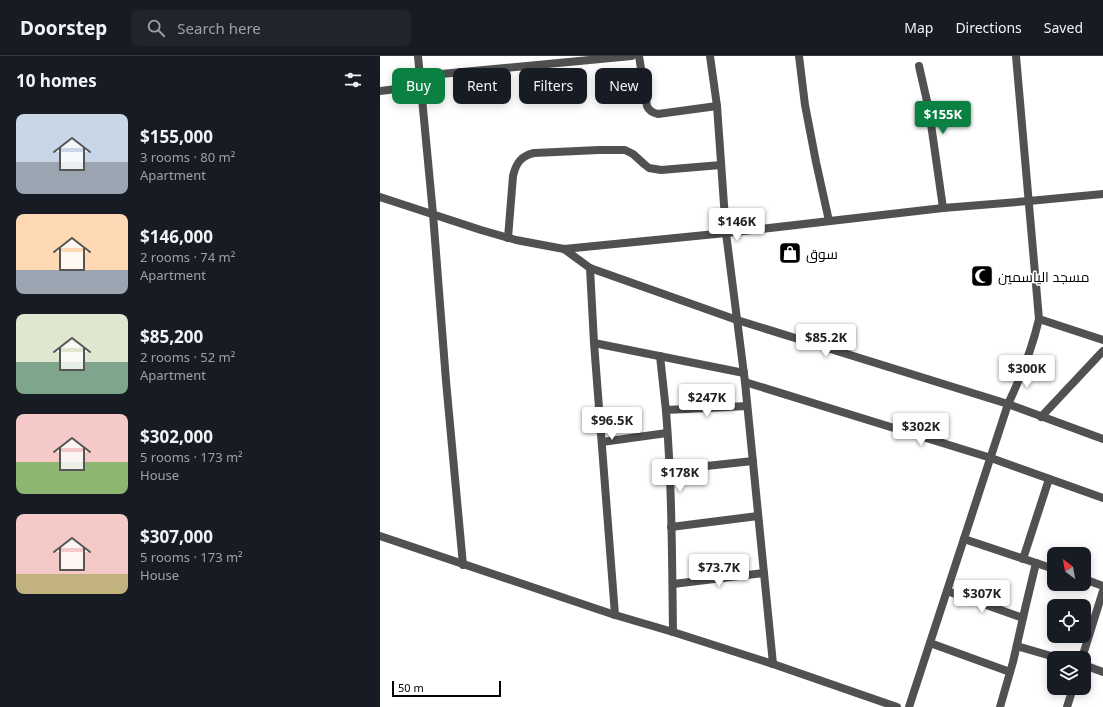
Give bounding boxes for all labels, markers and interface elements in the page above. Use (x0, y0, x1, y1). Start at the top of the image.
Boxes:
search box (131, 10, 411, 46)
text: Doorstep (20, 15, 107, 41)
icon: search (145, 17, 167, 39)
text: Search here (177, 18, 261, 38)
text: Map (904, 18, 933, 37)
text: Directions (955, 18, 1022, 37)
text: Saved (1044, 18, 1083, 37)
chip: Buy (392, 68, 445, 104)
chip: Rent (453, 68, 511, 104)
chip: Filters (519, 68, 587, 104)
chip: New (595, 68, 652, 104)
text: 10 homes (16, 69, 97, 92)
icon: filters (342, 69, 364, 91)
pin: $155K (915, 101, 971, 135)
text: $155K (924, 105, 962, 123)
text: $155,000 (140, 125, 213, 148)
icon: home (48, 130, 96, 178)
text: 3 rooms · 80 m² (140, 148, 235, 166)
text: Apartment (140, 166, 206, 184)
pin: $146K (709, 208, 765, 242)
text: $146K (718, 212, 756, 230)
text: $146,000 (140, 225, 213, 248)
icon: home (48, 230, 96, 278)
shop icon: سوق (777, 240, 803, 266)
place label: سوق (806, 244, 838, 263)
text: 2 rooms · 74 m² (140, 248, 235, 266)
mosque icon: مسجد الياسمين (969, 263, 995, 289)
text: Apartment (140, 266, 206, 284)
place label: مسجد الياسمين (998, 267, 1089, 286)
pin: $85.2K (793, 324, 859, 358)
text: $85,200 (140, 325, 203, 348)
text: $85.2K (805, 328, 847, 346)
icon: home (48, 330, 96, 378)
text: 2 rooms · 52 m² (140, 348, 235, 366)
pin: $300K (999, 355, 1055, 389)
text: $300K (1008, 359, 1046, 377)
text: Apartment (140, 366, 206, 384)
pin: $247K (679, 384, 735, 418)
text: $247K (688, 388, 726, 406)
pin: $96.5K (579, 407, 645, 441)
text: $96.5K (591, 411, 633, 429)
pin: $302K (893, 413, 949, 447)
text: $302K (902, 417, 940, 435)
text: $302,000 (140, 425, 213, 448)
icon: home (48, 430, 96, 478)
text: 5 rooms · 173 m² (140, 448, 243, 466)
pin: $178K (652, 459, 708, 493)
text: $178K (661, 463, 699, 481)
text: House (140, 466, 179, 484)
text: $307,000 (140, 525, 213, 548)
icon: home (48, 530, 96, 578)
north arrow (1047, 547, 1091, 591)
map controls (1047, 547, 1091, 695)
text: 5 rooms · 173 m² (140, 548, 243, 566)
pin: $73.7K (686, 554, 752, 588)
text: $73.7K (698, 558, 740, 576)
text: House (140, 566, 179, 584)
pin: $307K (954, 580, 1010, 614)
text: $307K (963, 584, 1001, 602)
button: locate (1047, 599, 1091, 643)
button: layers (1047, 651, 1091, 695)
scale bar (392, 679, 501, 698)
text: 50 m (398, 680, 424, 695)

